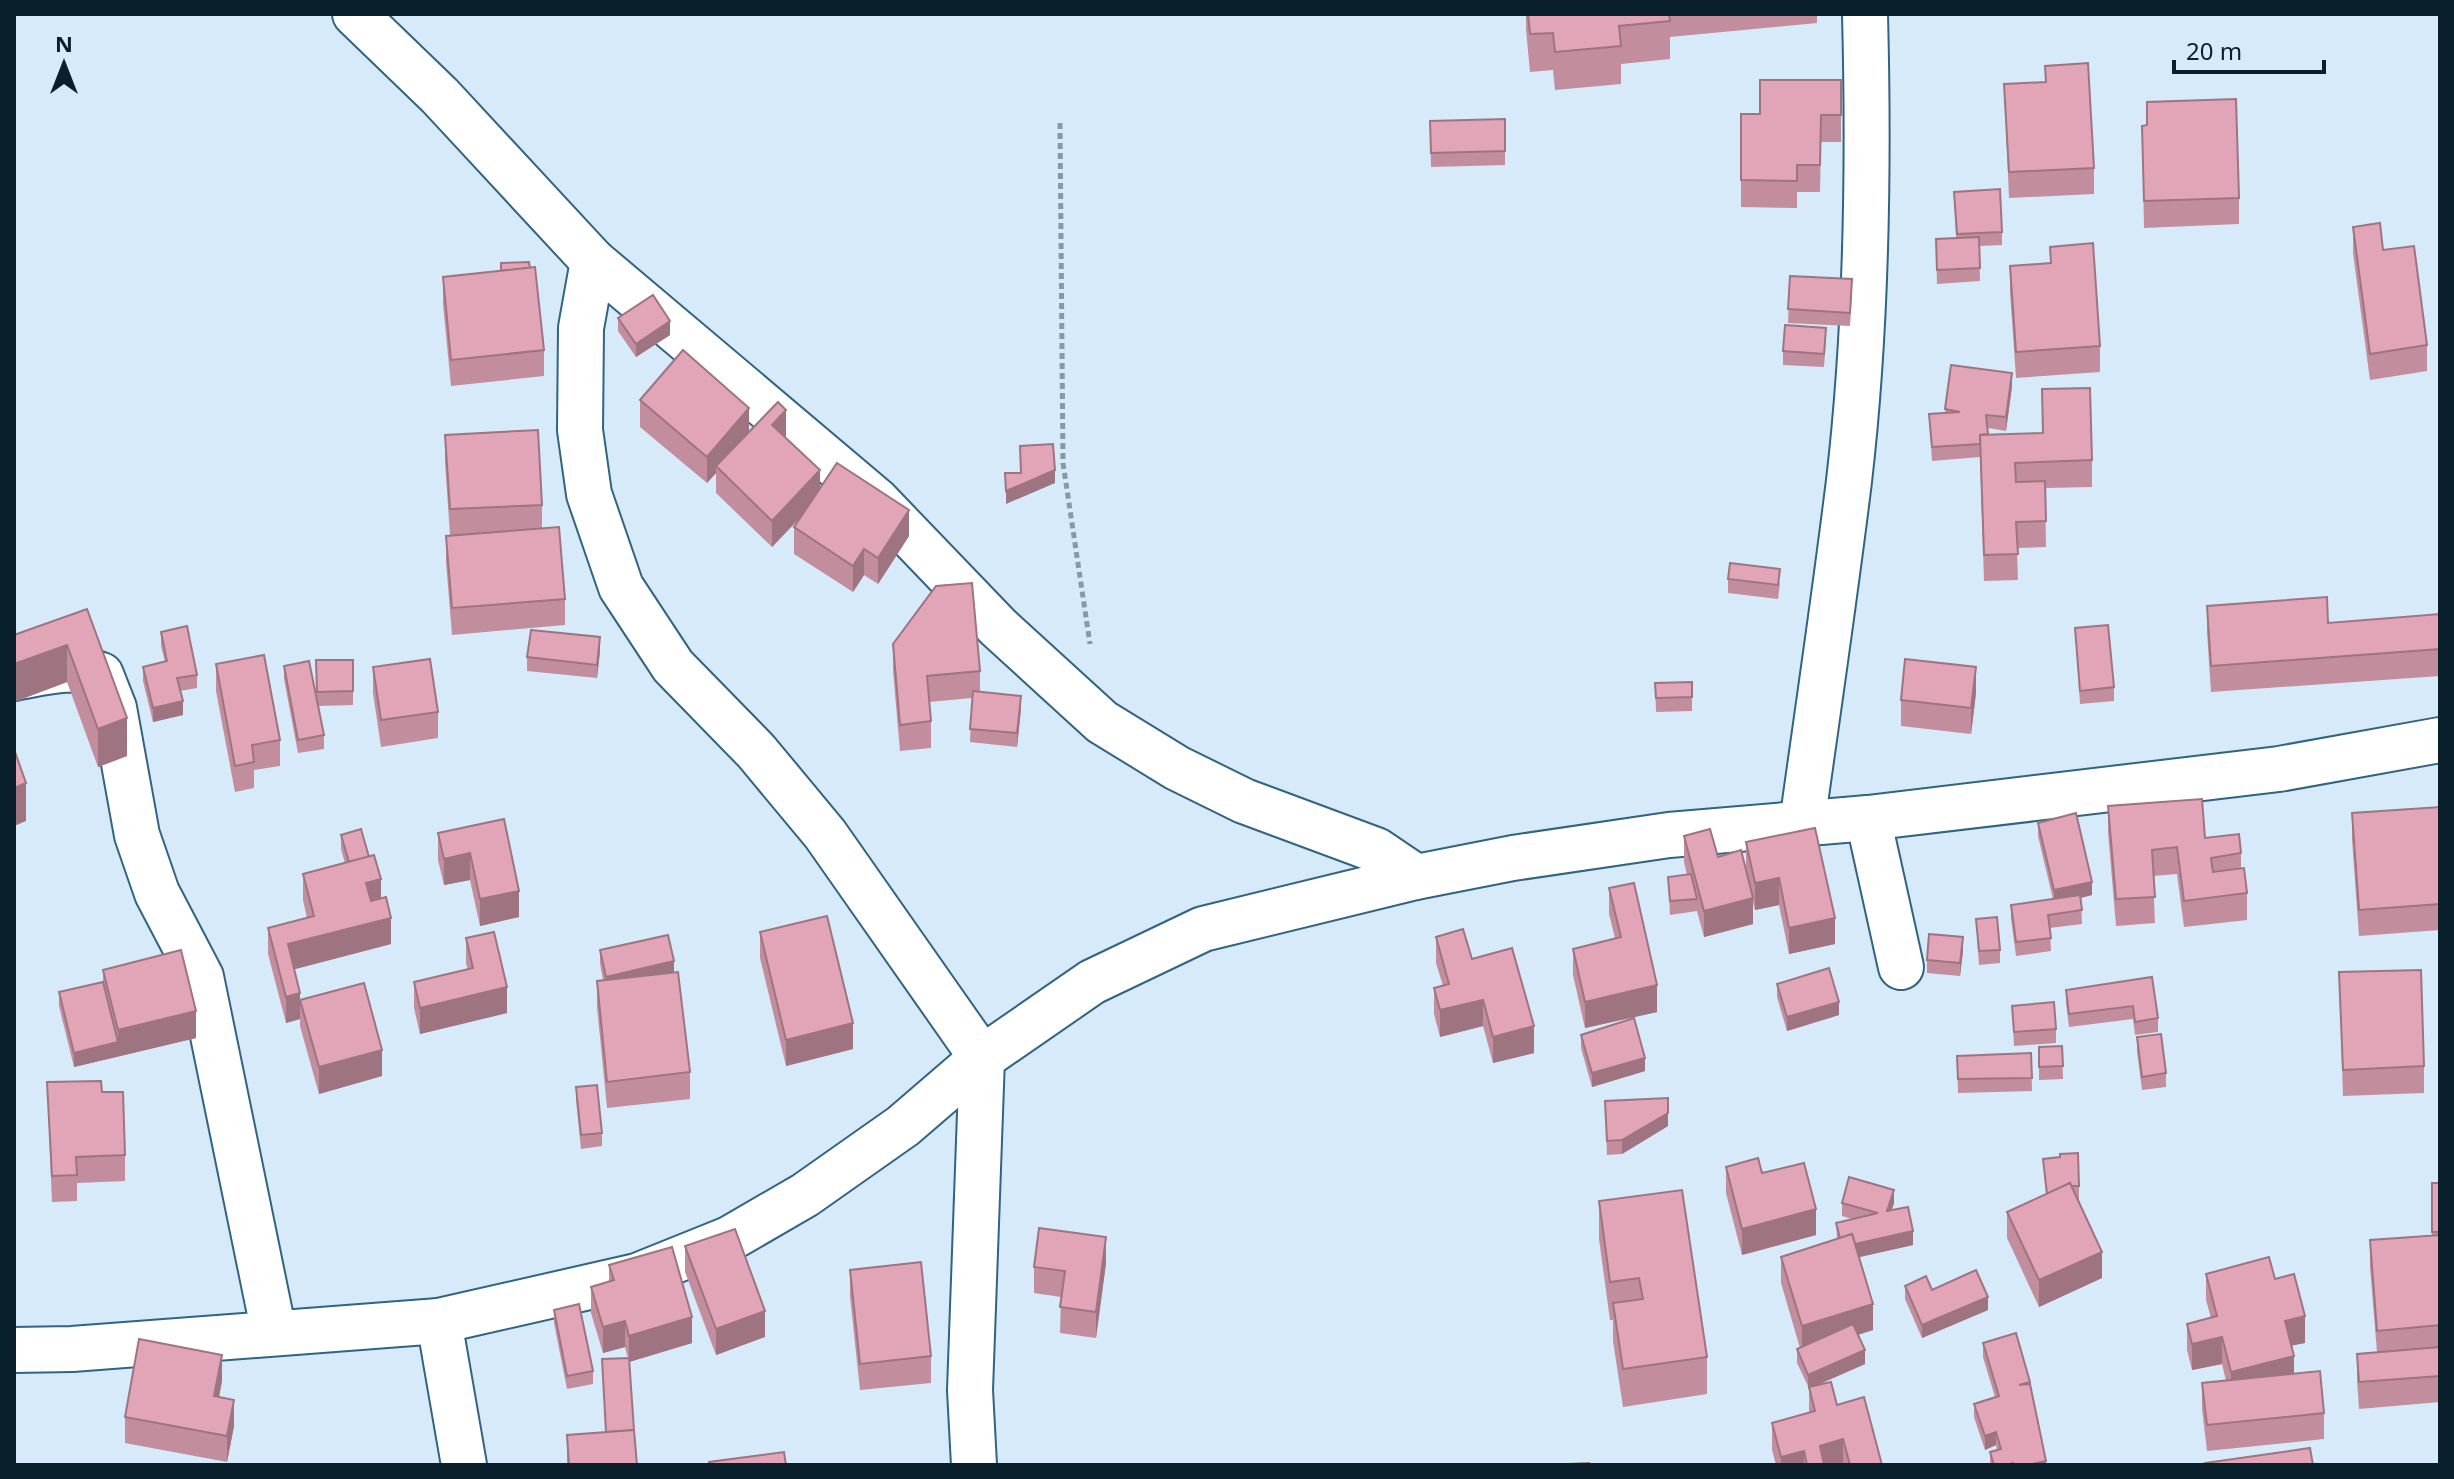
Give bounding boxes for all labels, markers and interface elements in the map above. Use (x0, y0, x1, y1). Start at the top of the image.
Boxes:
north arrow (24, 24, 104, 104)
scale bar (2174, 24, 2324, 74)
text: N (55, 28, 73, 58)
text: 20 m (2186, 34, 2242, 67)

